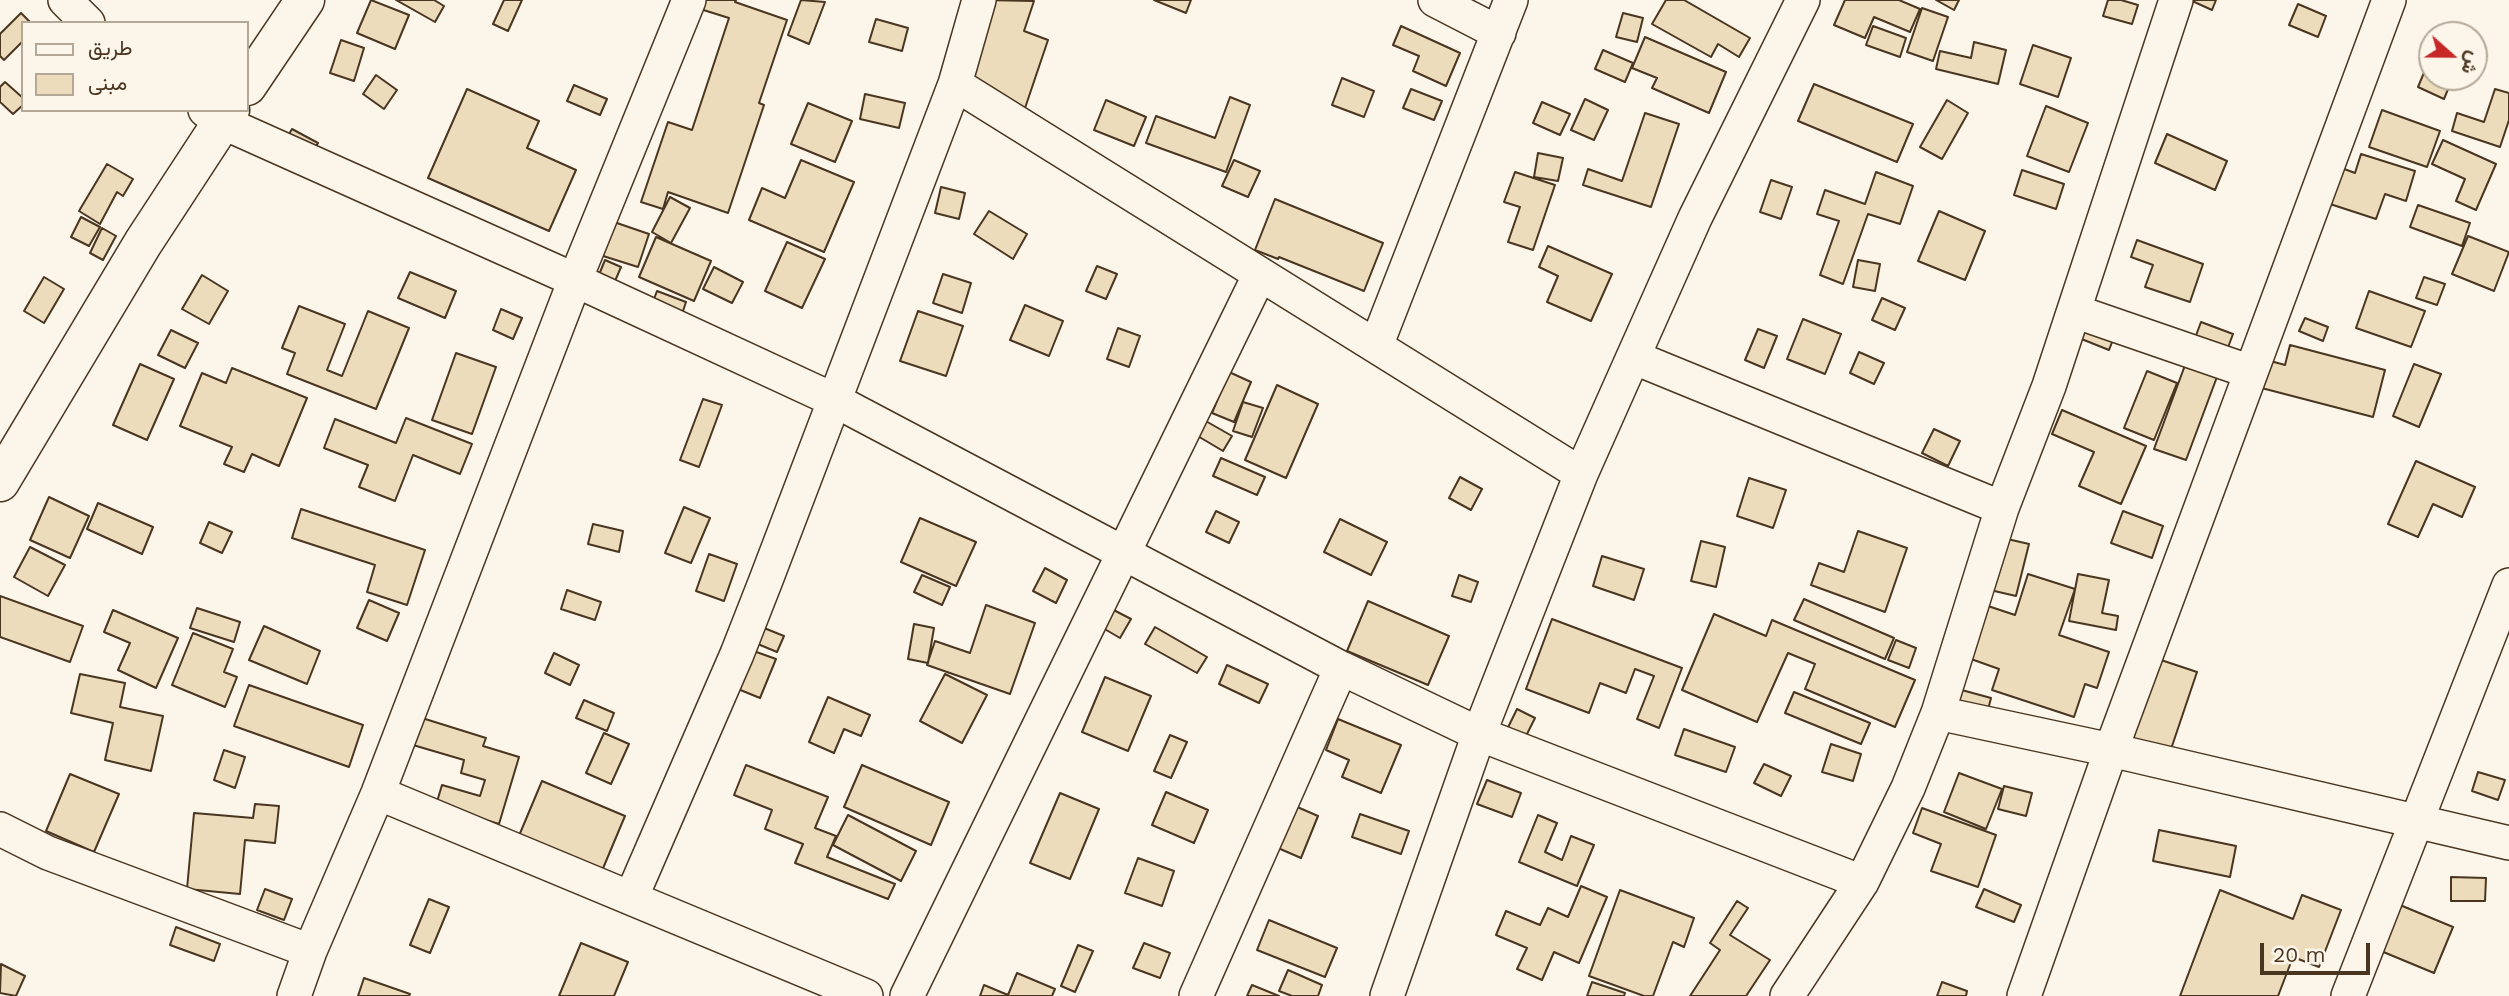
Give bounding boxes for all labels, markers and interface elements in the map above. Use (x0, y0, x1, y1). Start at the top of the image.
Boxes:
legend (21, 21, 248, 112)
north arrow (2418, 21, 2488, 91)
text: طريق (88, 35, 133, 60)
text: ش (2456, 48, 2486, 78)
text: مبنى (88, 70, 127, 95)
scale bar (2264, 930, 2374, 974)
text: 20 m (2273, 942, 2325, 967)

